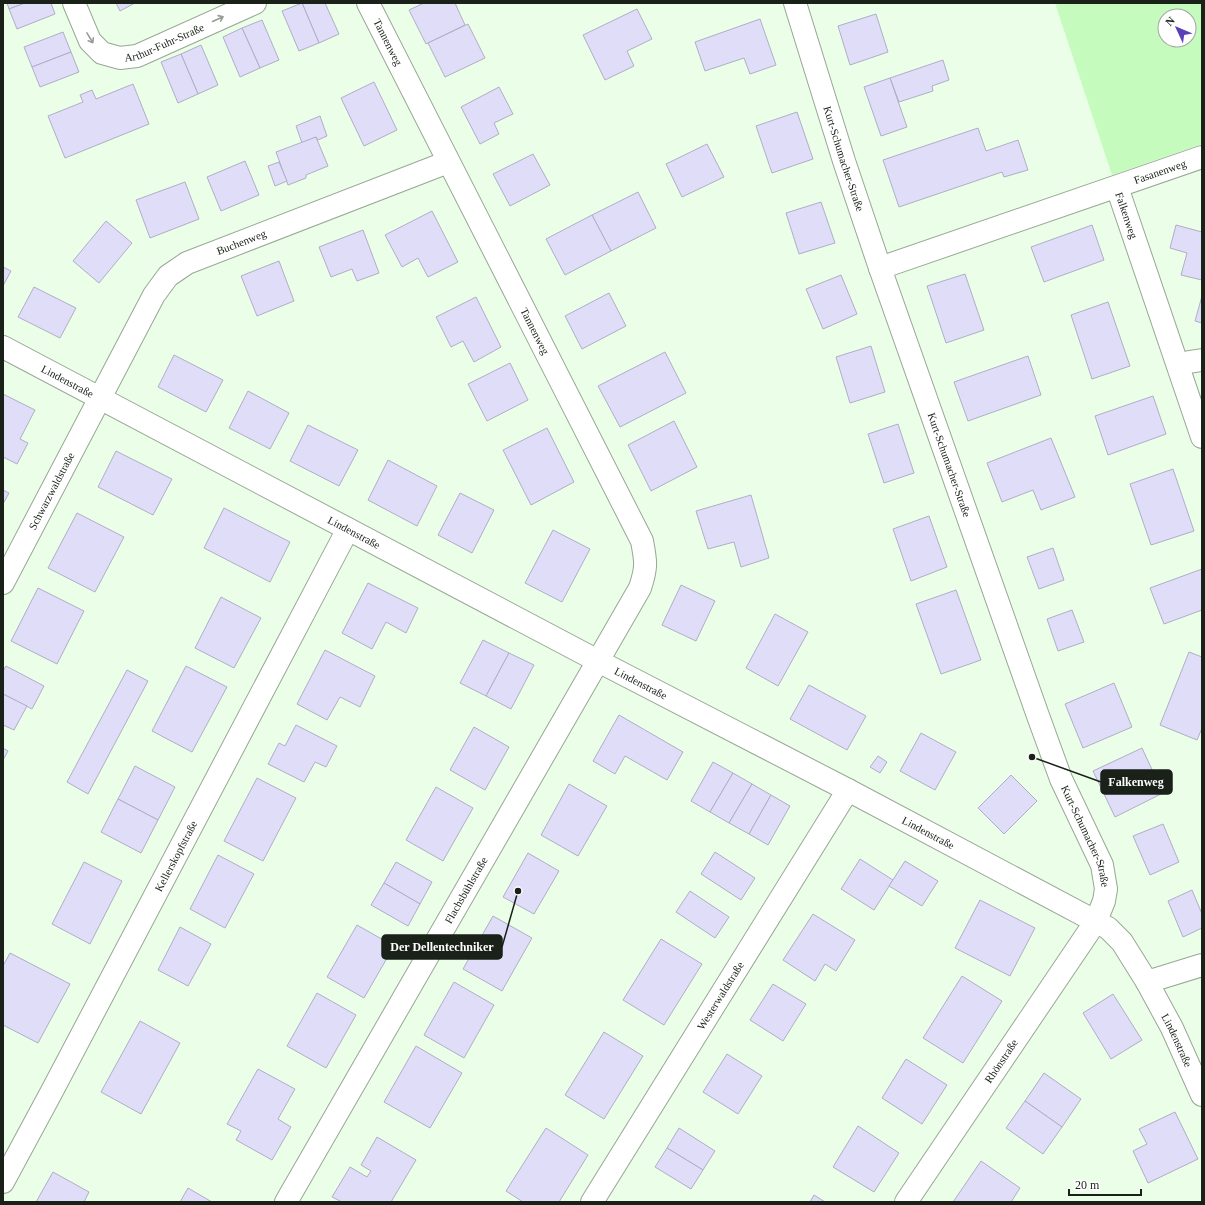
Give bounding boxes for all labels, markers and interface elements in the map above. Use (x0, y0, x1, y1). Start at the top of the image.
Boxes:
north arrow (1157, 8, 1197, 48)
text: N (1163, 14, 1177, 28)
one-way arrow (212, 15, 224, 23)
street label: Tannenweg (371, 17, 405, 68)
street label: Arthur-Fuhr-Straße (124, 21, 206, 63)
one-way arrow (87, 32, 95, 44)
street label: Kurt-Schumacher-Straße (821, 104, 866, 213)
street label: Fasanenweg (1132, 157, 1188, 186)
street label: Falkenweg (1113, 191, 1140, 241)
street label: Buchenweg (215, 227, 268, 257)
street label: Tannenweg (518, 306, 552, 357)
street label: Lindenstraße (39, 362, 96, 400)
street label: Kurt-Schumacher-Straße (925, 411, 973, 519)
street label: Schwarzwaldstraße (26, 450, 77, 532)
street label: Lindenstraße (326, 514, 382, 551)
street label: Lindenstraße (613, 665, 669, 702)
callout: Falkenweg (1101, 770, 1172, 794)
text: Falkenweg (1108, 775, 1164, 789)
street label: Kurt-Schumacher-Straße (1059, 783, 1112, 888)
street label: Lindenstraße (900, 814, 957, 851)
street label: Kellerskopfstraße (152, 818, 199, 893)
street label: Flachsbühlstraße (442, 855, 490, 925)
callout: Der Dellentechniker (382, 935, 502, 959)
text: Der Dellentechniker (390, 940, 494, 954)
street label: Westerwaldstraße (695, 959, 746, 1032)
street label: Lindenstraße (1159, 1012, 1195, 1069)
street label: Rhönstraße (982, 1037, 1020, 1085)
scale bar (1069, 1171, 1141, 1197)
text: 20 m (1075, 1178, 1100, 1192)

